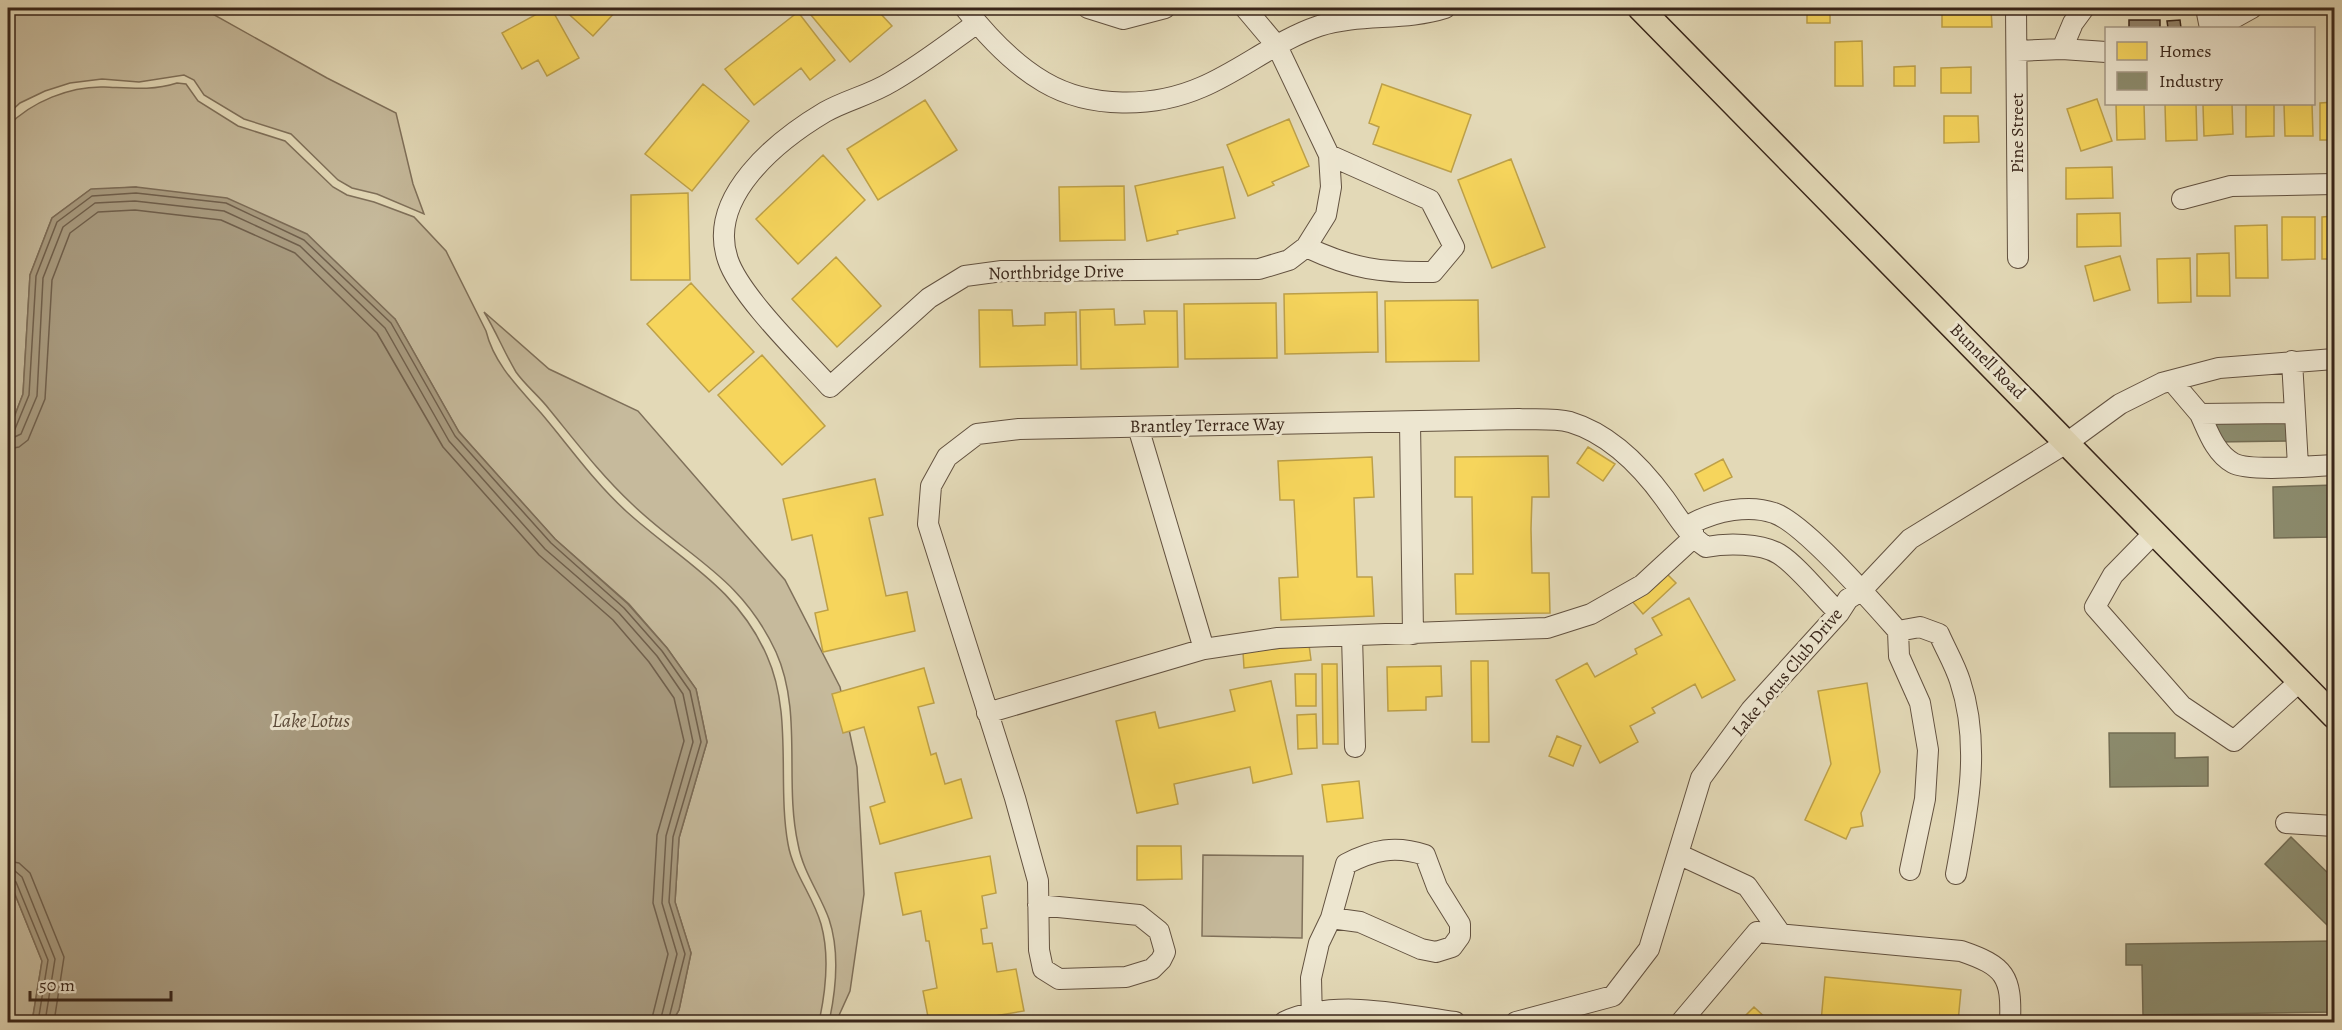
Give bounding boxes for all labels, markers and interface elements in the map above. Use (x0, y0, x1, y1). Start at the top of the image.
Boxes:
legend (2105, 27, 2315, 105)
text: Homes (2159, 39, 2211, 63)
text: Industry (2159, 69, 2224, 93)
street label: Pine Street (2005, 93, 2029, 173)
street label: Northbridge Drive (988, 259, 1124, 285)
street label: Bunnell Road (1945, 318, 2031, 404)
street label: Brantley Terrace Way (1129, 412, 1286, 438)
street label: Lake Lotus Club Drive (1726, 603, 1848, 741)
water label: Lake Lotus (272, 707, 350, 734)
scale bar (30, 964, 171, 1002)
text: 50 m (39, 973, 75, 997)

